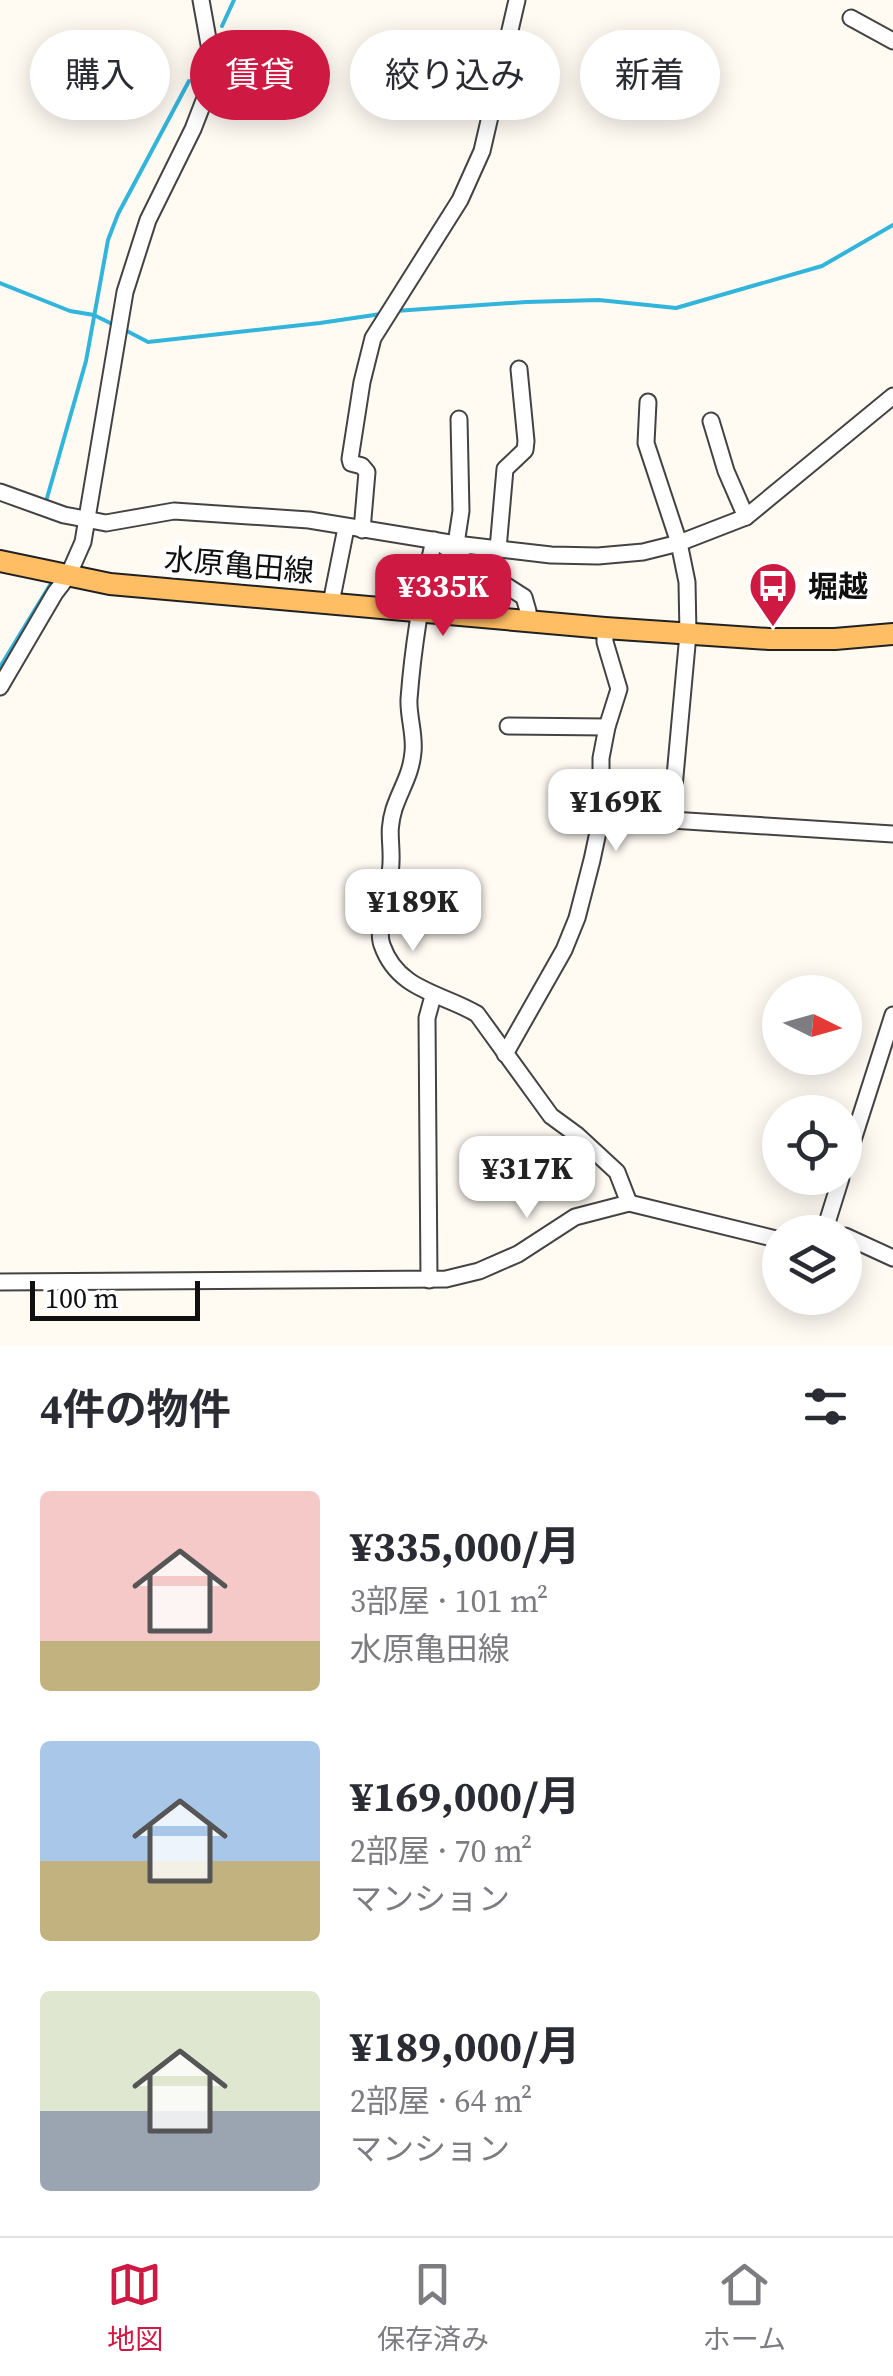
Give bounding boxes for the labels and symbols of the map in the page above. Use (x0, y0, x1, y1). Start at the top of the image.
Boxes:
street label: 水原亀田線 (162, 538, 316, 592)
pin: ¥335K (373, 554, 513, 639)
bus stop icon: 堀越 (747, 560, 799, 628)
place label: 堀越 (808, 566, 868, 607)
pin: ¥169K (546, 769, 686, 854)
pin: ¥189K (343, 869, 483, 954)
north arrow (762, 975, 862, 1075)
pin: ¥317K (457, 1136, 597, 1221)
scale bar (30, 1276, 200, 1320)

